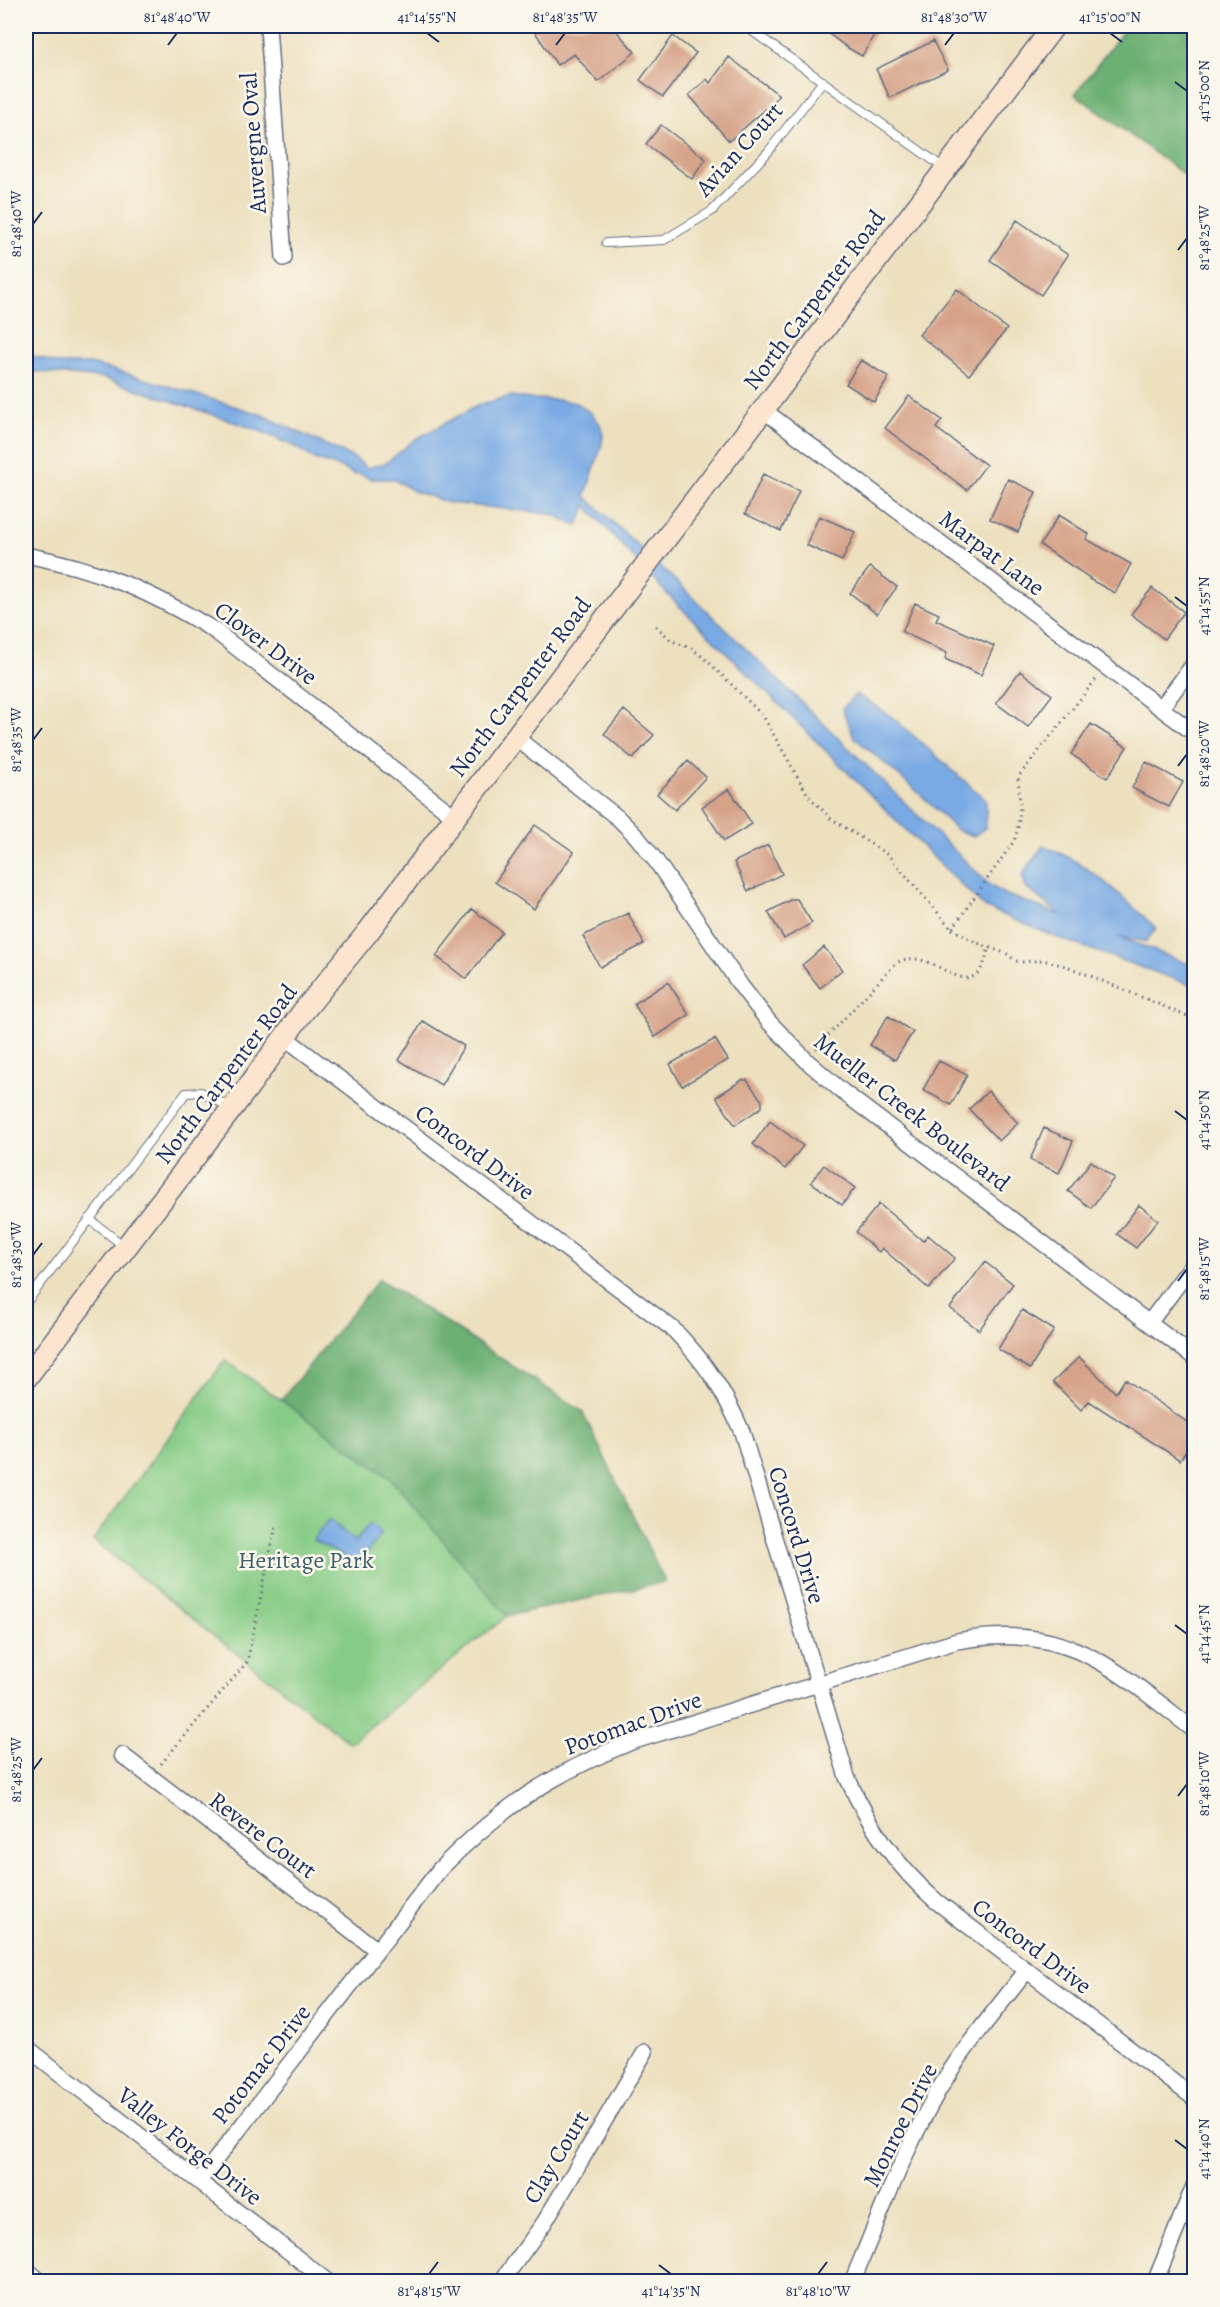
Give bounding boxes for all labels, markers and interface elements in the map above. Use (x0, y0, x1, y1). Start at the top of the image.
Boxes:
text: 81°48'40"W (144, 7, 210, 27)
text: 41°14'55"N (397, 7, 457, 27)
text: 81°48'35"W (533, 7, 597, 27)
text: 81°48'30"W (921, 7, 987, 27)
text: 41°15'00"N (1079, 7, 1141, 27)
text: 41°15'00"N (1194, 60, 1214, 122)
street label: Auvergne Oval (232, 71, 274, 216)
street label: Avian Court (687, 95, 790, 204)
text: 81°48'40"W (6, 191, 26, 257)
street label: North Carpenter Road (736, 203, 892, 397)
text: 81°48'25"W (1194, 205, 1214, 271)
street label: Marpat Lane (933, 503, 1051, 603)
text: 41°14'55"N (1194, 576, 1214, 636)
street label: North Carpenter Road (442, 590, 598, 784)
street label: Clover Drive (208, 594, 324, 692)
text: 81°48'35"W (6, 708, 26, 772)
text: 81°48'20"W (1194, 720, 1214, 788)
street label: North Carpenter Road (148, 977, 304, 1171)
street label: Mueller Creek Boulevard (807, 1025, 1017, 1199)
text: 41°14'50"N (1194, 1089, 1214, 1150)
street label: Concord Drive (409, 1097, 541, 1207)
text: 81°48'30"W (6, 1222, 26, 1288)
text: 81°48'15"W (1194, 1237, 1214, 1301)
street label: Concord Drive (761, 1462, 833, 1608)
park label: Heritage Park (238, 1544, 374, 1576)
text: 41°14'45"N (1194, 1604, 1214, 1664)
street label: Potomac Drive (560, 1683, 706, 1763)
text: 81°48'25"W (6, 1737, 26, 1803)
text: 81°48'10"W (1194, 1751, 1214, 1817)
street label: Revere Court (203, 1784, 323, 1886)
street label: Concord Drive (966, 1891, 1098, 2001)
street label: Potomac Drive (204, 1997, 318, 2131)
street label: Monroe Drive (855, 2057, 945, 2193)
street label: Valley Forge Drive (110, 2079, 269, 2213)
street label: Clay Court (516, 2104, 596, 2210)
text: 41°14'40"N (1194, 2118, 1214, 2180)
text: 81°48'15"W (397, 2281, 461, 2301)
text: 41°14'35"N (642, 2281, 701, 2301)
text: 81°48'10"W (785, 2281, 851, 2301)

